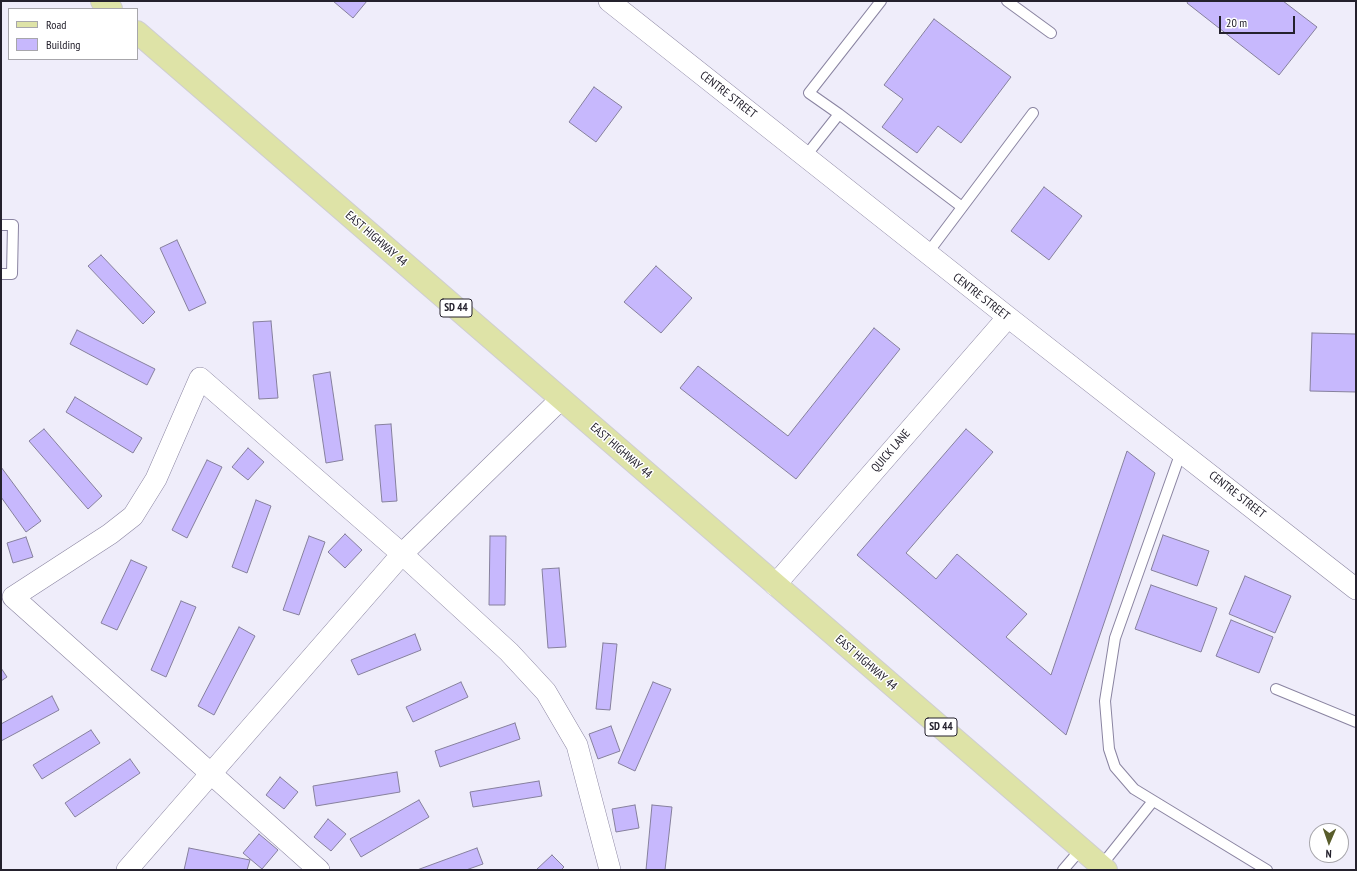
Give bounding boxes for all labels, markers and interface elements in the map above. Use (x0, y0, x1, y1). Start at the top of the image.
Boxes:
legend (8, 8, 138, 60)
scale bar (1221, 8, 1297, 34)
text: 20 m (1226, 15, 1247, 30)
text: Road (46, 17, 66, 32)
text: Building (46, 37, 81, 52)
street label: CENTRE STREET (697, 68, 759, 122)
street label: EAST HIGHWAY 44 (342, 208, 410, 270)
street label: CENTRE STREET (950, 270, 1012, 324)
road number: SD 44 (440, 299, 472, 317)
street label: EAST HIGHWAY 44 (587, 420, 655, 482)
street label: QUICK LANE (869, 427, 913, 475)
street label: CENTRE STREET (1206, 468, 1268, 522)
street label: EAST HIGHWAY 44 (832, 632, 900, 694)
road number: SD 44 (925, 718, 957, 736)
north arrow (1309, 823, 1349, 863)
text: N (1325, 847, 1332, 861)

